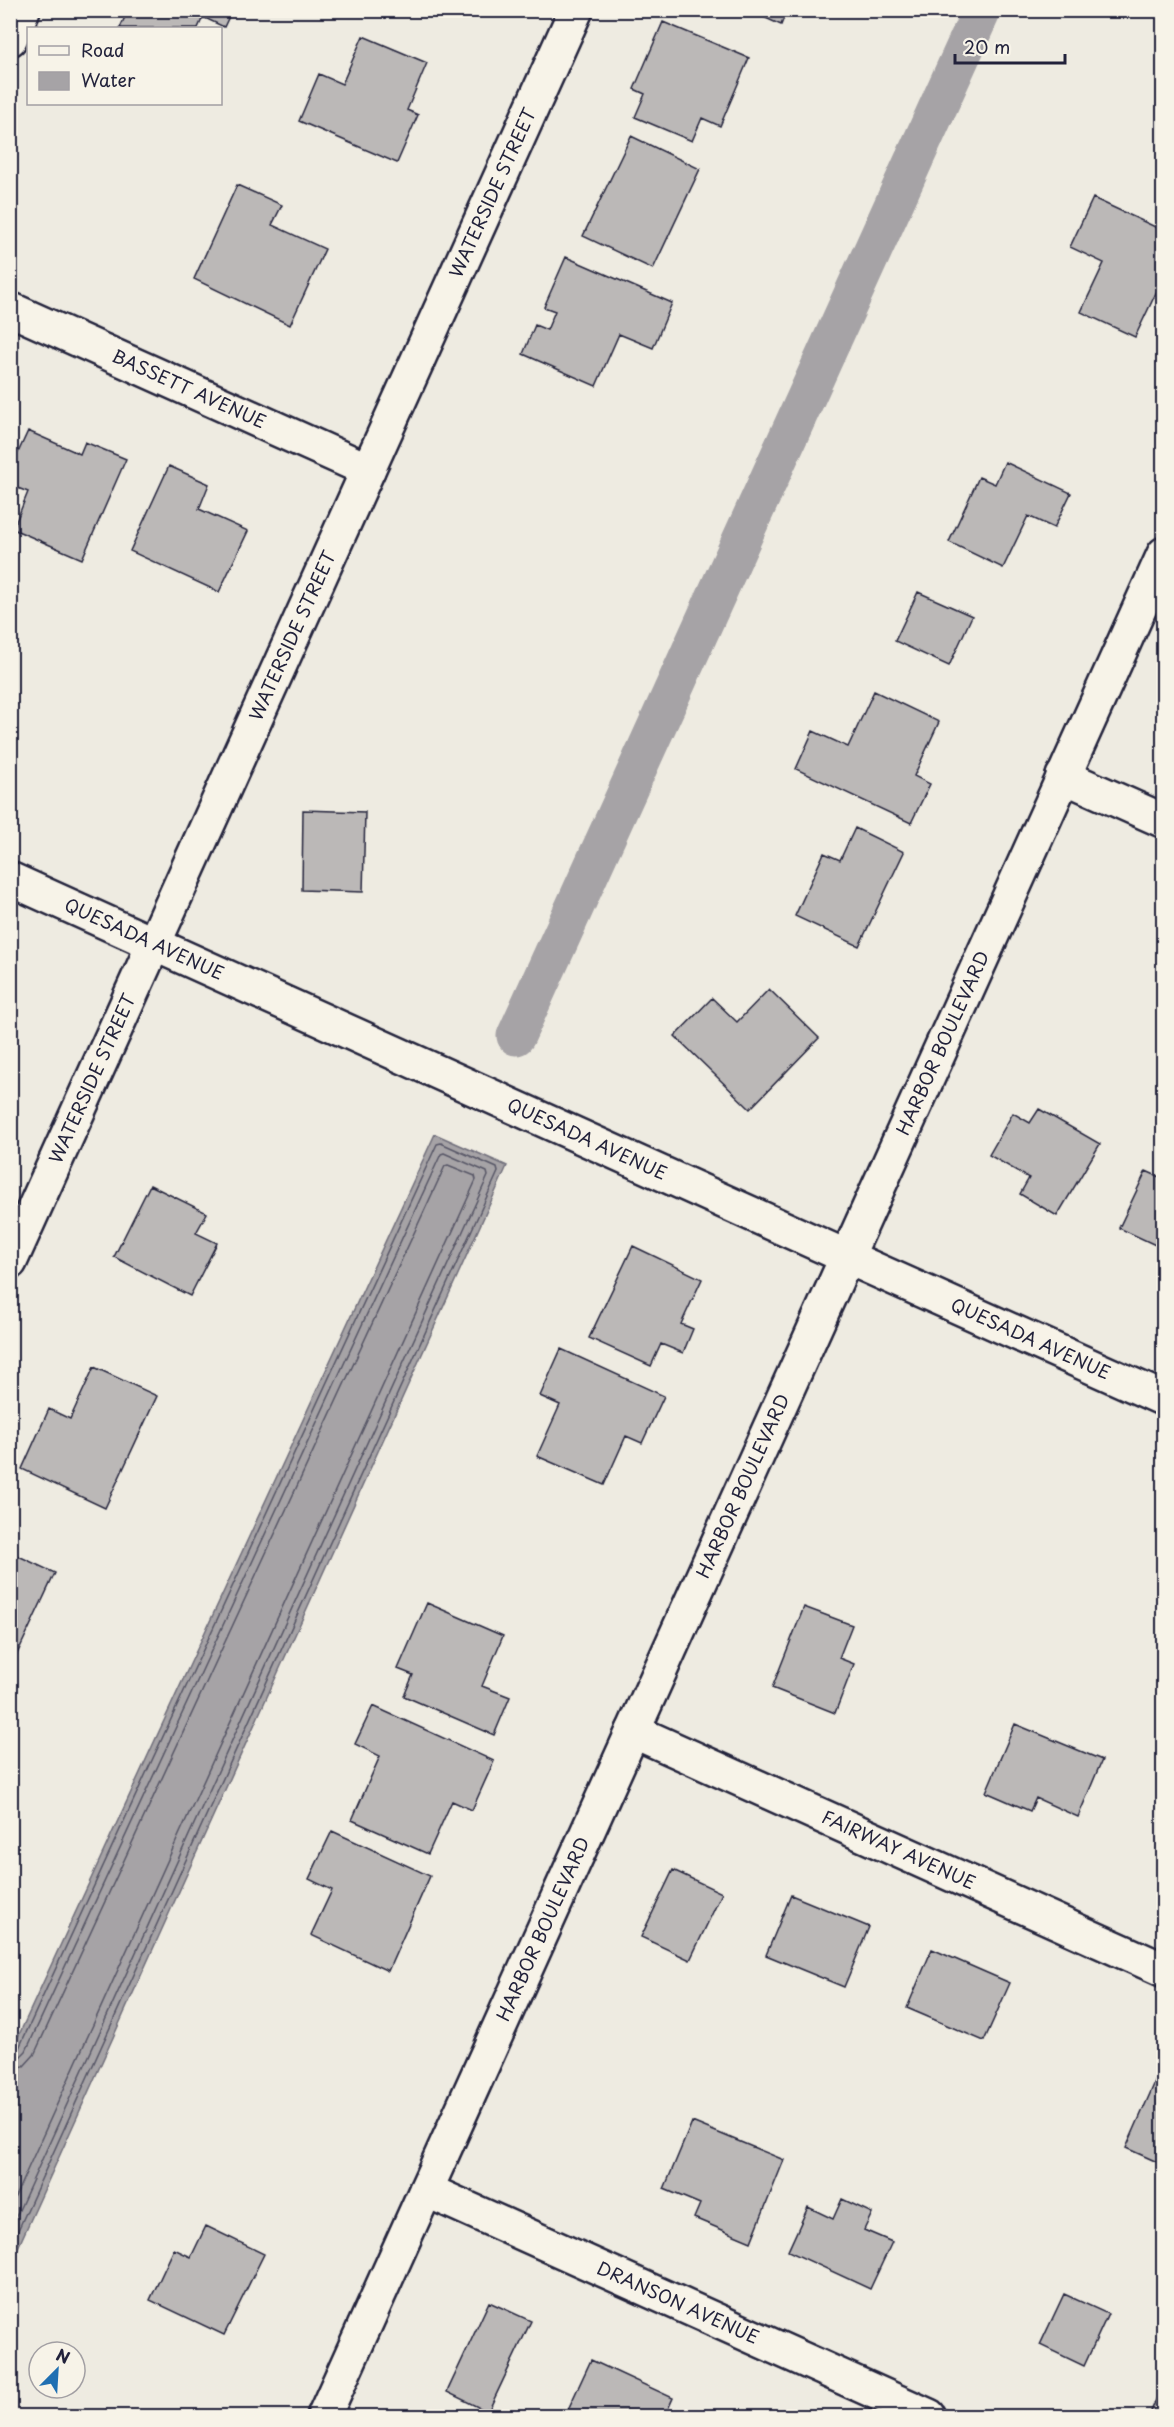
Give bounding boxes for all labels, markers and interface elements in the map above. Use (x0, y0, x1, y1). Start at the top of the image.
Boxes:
legend (27, 27, 222, 105)
scale bar (955, 27, 1064, 65)
text: 20 m (964, 33, 1010, 60)
text: Road (81, 36, 125, 63)
text: Water (81, 66, 136, 93)
street label: WATERSIDE STREET (442, 103, 542, 282)
street label: BASSETT AVENUE (108, 342, 271, 434)
street label: WATERSIDE STREET (242, 546, 342, 725)
street label: QUESADA AVENUE (60, 890, 229, 986)
street label: HARBOR BOULEVARD (889, 946, 995, 1139)
street label: WATERSIDE STREET (41, 988, 142, 1167)
street label: QUESADA AVENUE (503, 1090, 672, 1186)
street label: QUESADA AVENUE (947, 1290, 1115, 1385)
street label: HARBOR BOULEVARD (689, 1389, 795, 1582)
street label: FAIRWAY AVENUE (818, 1803, 980, 1895)
street label: HARBOR BOULEVARD (489, 1832, 596, 2025)
street label: DRANSON AVENUE (593, 2254, 764, 2350)
north arrow (27, 2340, 87, 2400)
text: N (53, 2342, 74, 2369)

